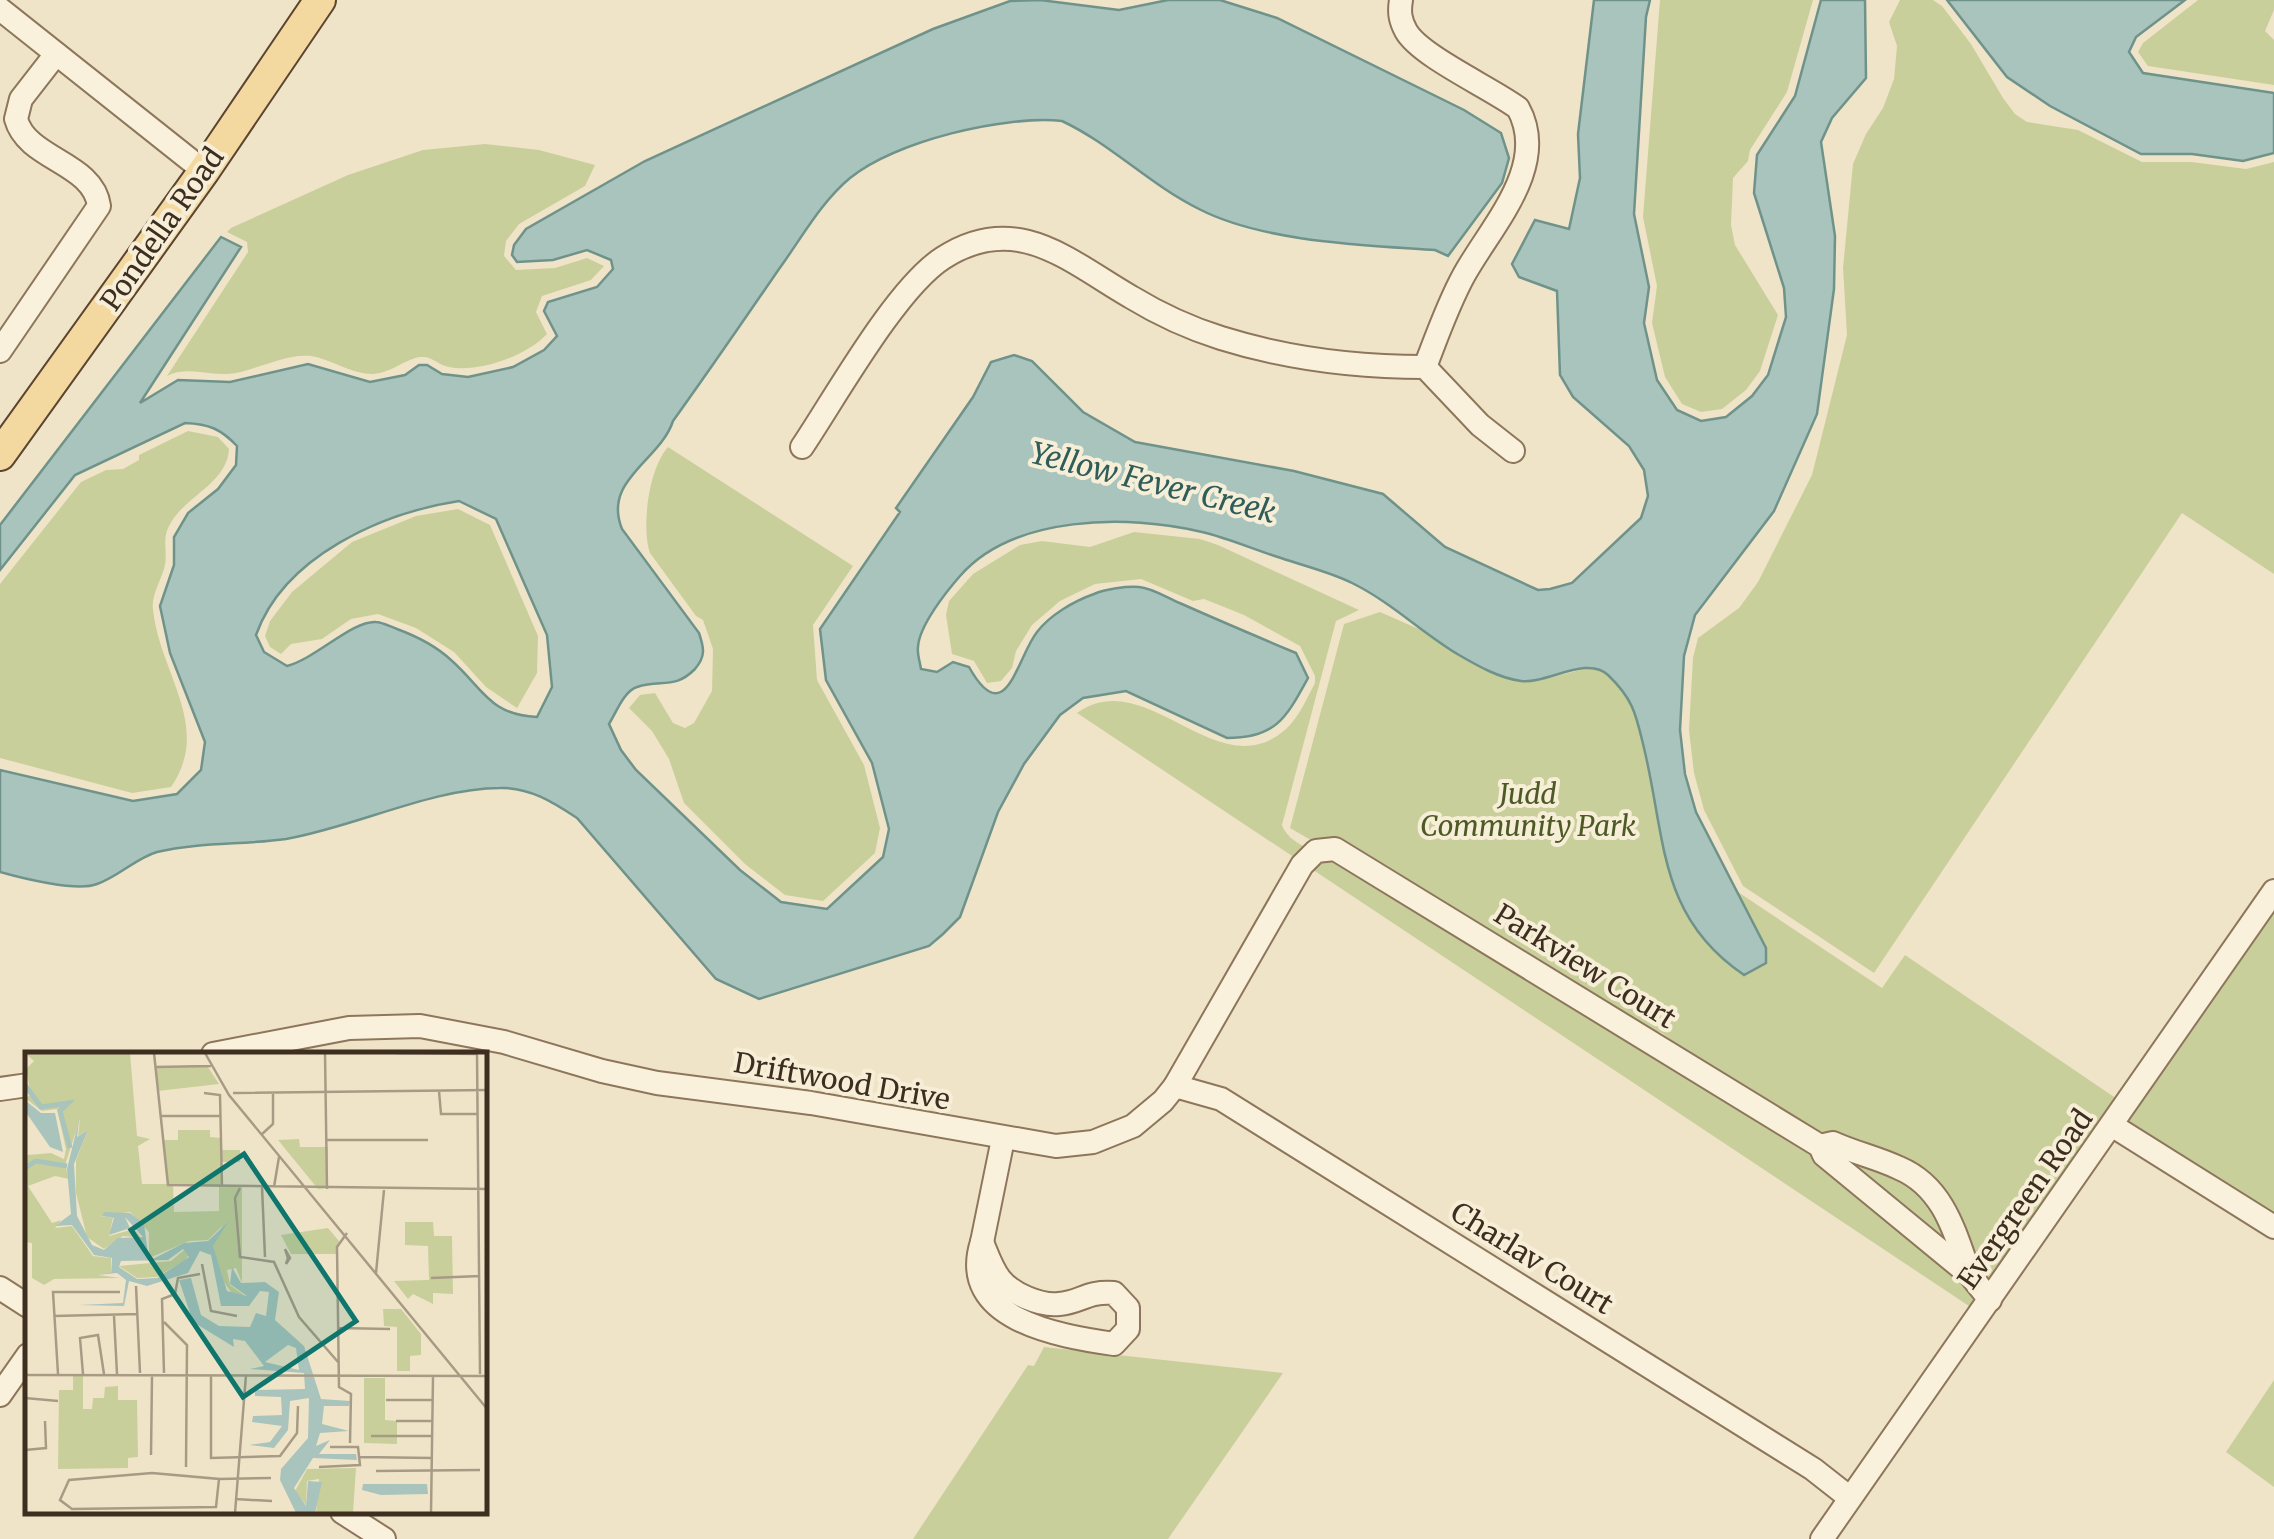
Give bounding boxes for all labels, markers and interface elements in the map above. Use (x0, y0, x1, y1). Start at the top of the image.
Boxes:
street label: Pondella Road (92, 140, 232, 318)
water label: Yellow Fever Creek (1027, 433, 1280, 531)
park label: Judd Community Park (1420, 776, 1636, 844)
street label: Parkview Court (1487, 896, 1683, 1036)
street label: Driftwood Drive (731, 1044, 953, 1118)
inset map (25, 1052, 488, 1514)
street label: Evergreen Road (1950, 1102, 2100, 1296)
street label: Charlav Court (1444, 1194, 1620, 1322)

